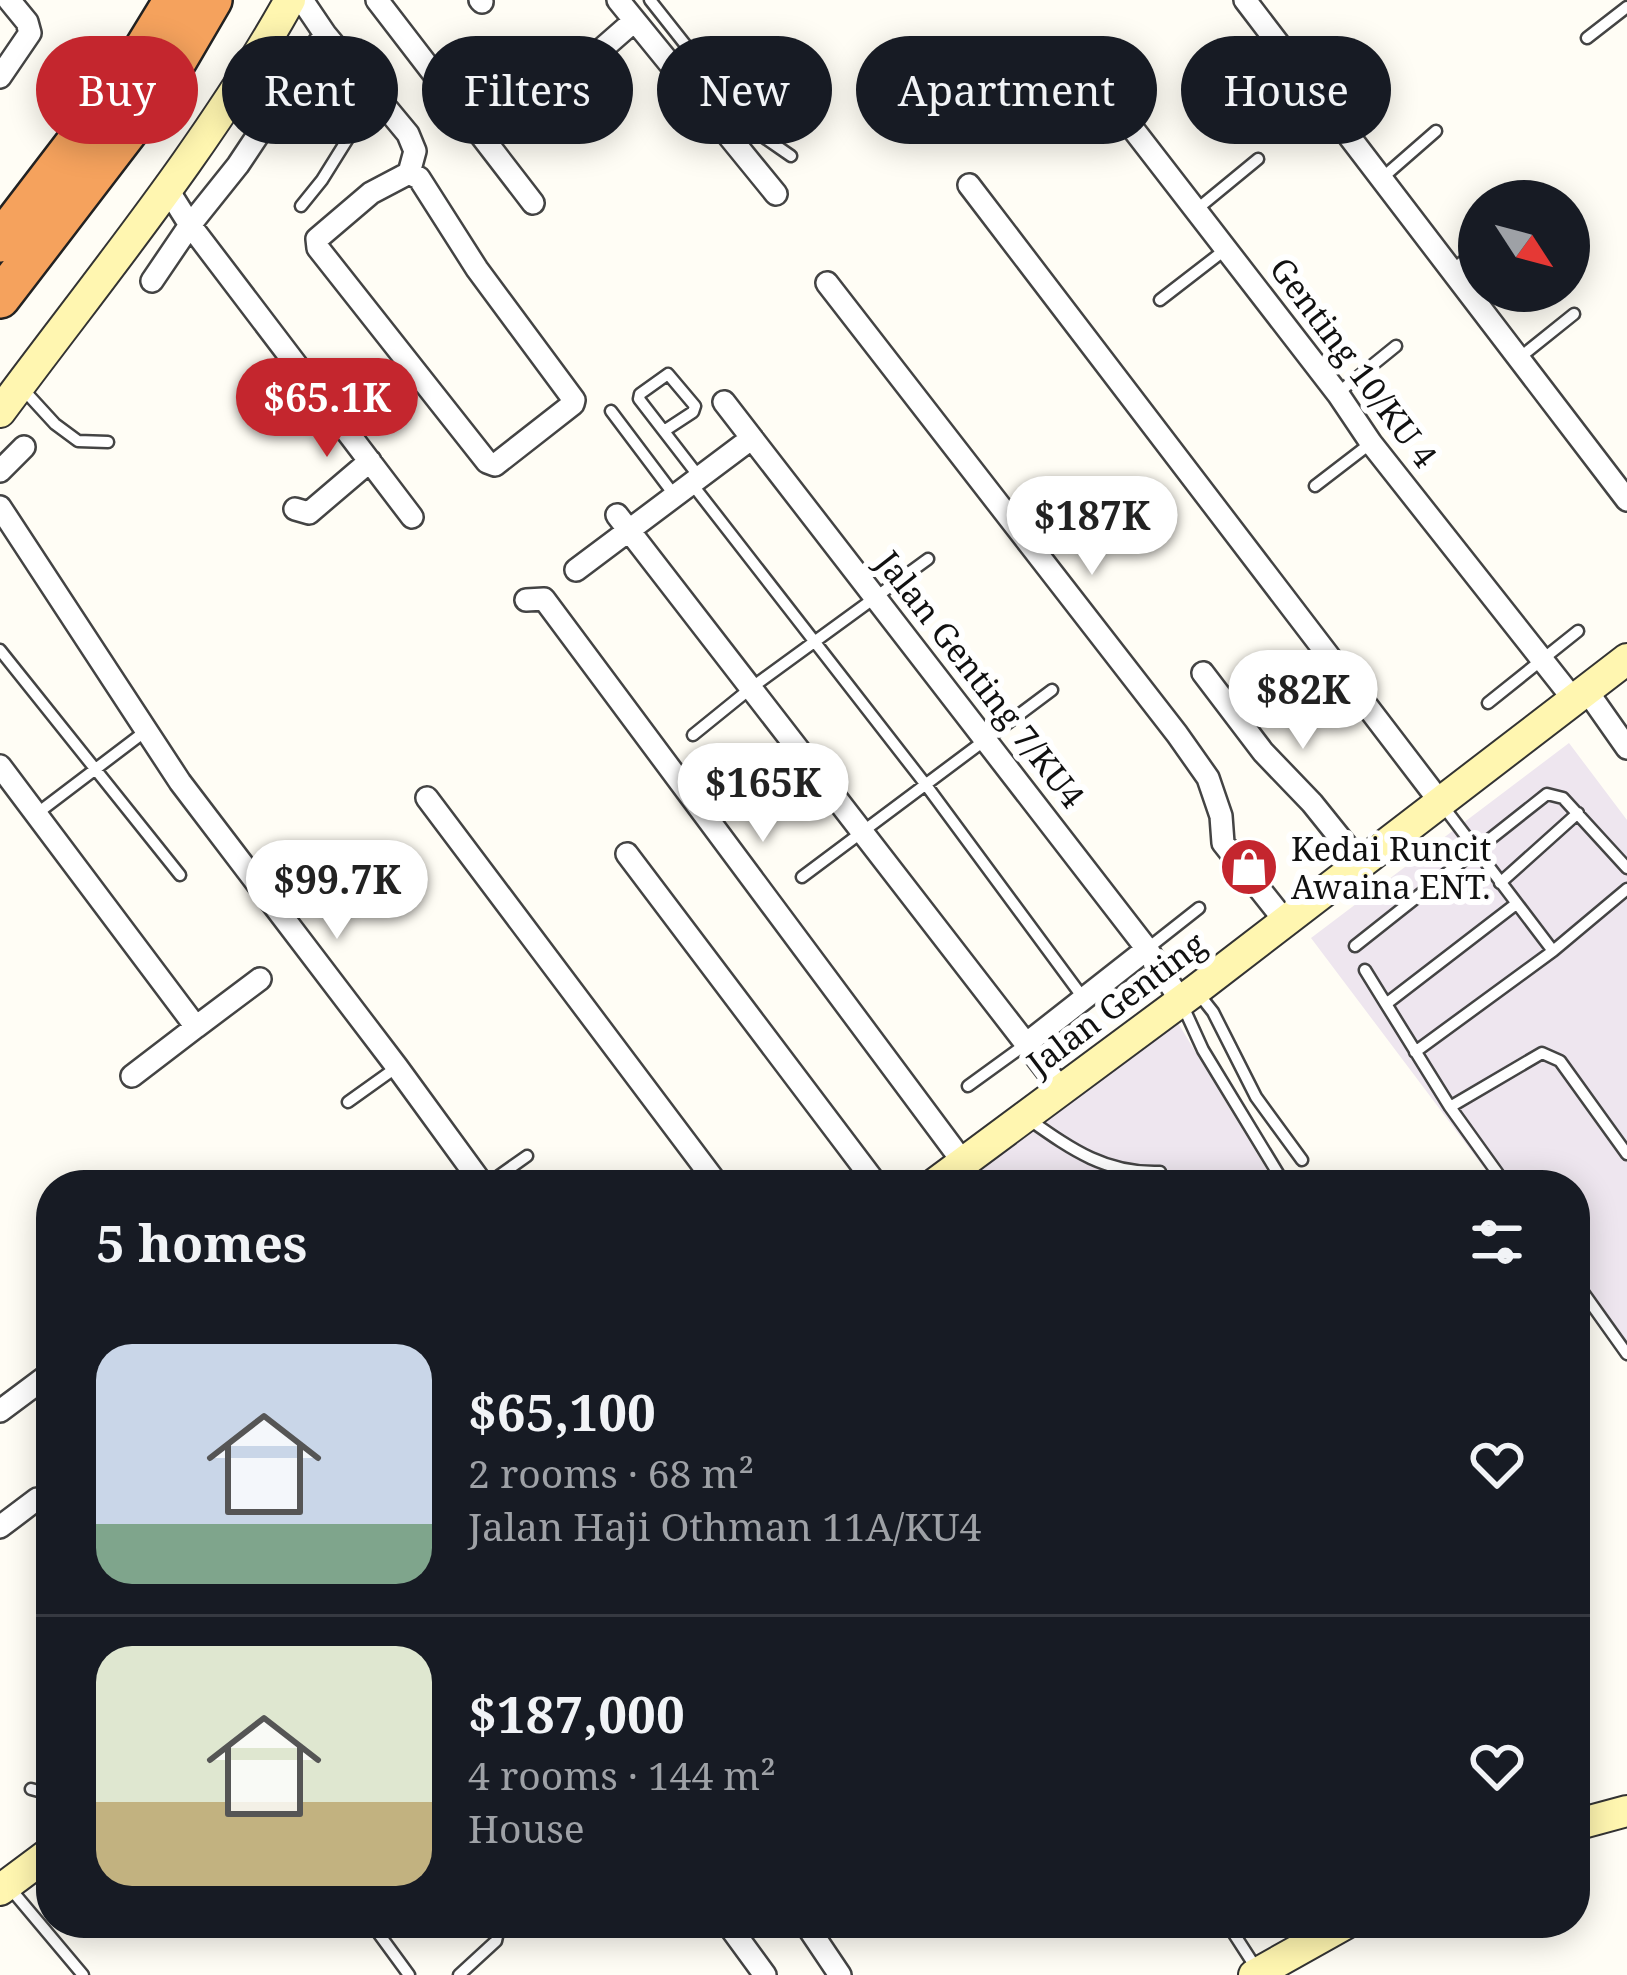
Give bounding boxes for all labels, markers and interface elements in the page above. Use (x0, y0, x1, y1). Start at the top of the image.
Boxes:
chip: Buy (36, 36, 198, 144)
chip: Rent (222, 36, 398, 144)
chip: Filters (422, 36, 633, 144)
chip: New (657, 36, 832, 144)
chip: Apartment (856, 36, 1157, 144)
chip: House (1181, 36, 1391, 144)
north arrow (1458, 180, 1590, 312)
map controls (1458, 180, 1590, 312)
street label: Genting 10/KU 4 (1260, 248, 1448, 476)
pin: $65.1K (229, 358, 425, 460)
text: $65.1K (263, 370, 391, 423)
pin: $187K (1008, 476, 1176, 578)
text: $187K (1034, 488, 1150, 541)
street label: Jalan Genting 7/KU4 (866, 540, 1096, 817)
pin: $82K (1232, 650, 1374, 752)
text: $82K (1256, 662, 1350, 715)
pin: $165K (679, 743, 847, 845)
text: $165K (705, 755, 821, 808)
place label: Kedai Runcit Awaina ENT. (1291, 826, 1491, 909)
shop icon: Kedai Runcit Awaina ENT. (1218, 836, 1280, 898)
pin: $99.7K (239, 840, 435, 942)
text: $99.7K (273, 852, 401, 905)
street label: Jalan Genting (1017, 921, 1215, 1086)
text: 5 homes (96, 1207, 307, 1277)
icon: filters (1464, 1209, 1530, 1275)
text: $65,100 (468, 1376, 656, 1446)
icon: home (192, 1392, 336, 1536)
icon: heart (1464, 1431, 1530, 1497)
text: 2 rooms · 68 m² (468, 1446, 754, 1499)
text: Jalan Haji Othman 11A/KU4 (468, 1499, 981, 1552)
text: $187,000 (468, 1678, 685, 1748)
icon: home (192, 1694, 336, 1838)
icon: heart (1464, 1733, 1530, 1799)
text: 4 rooms · 144 m² (468, 1748, 776, 1801)
text: House (468, 1801, 585, 1854)

